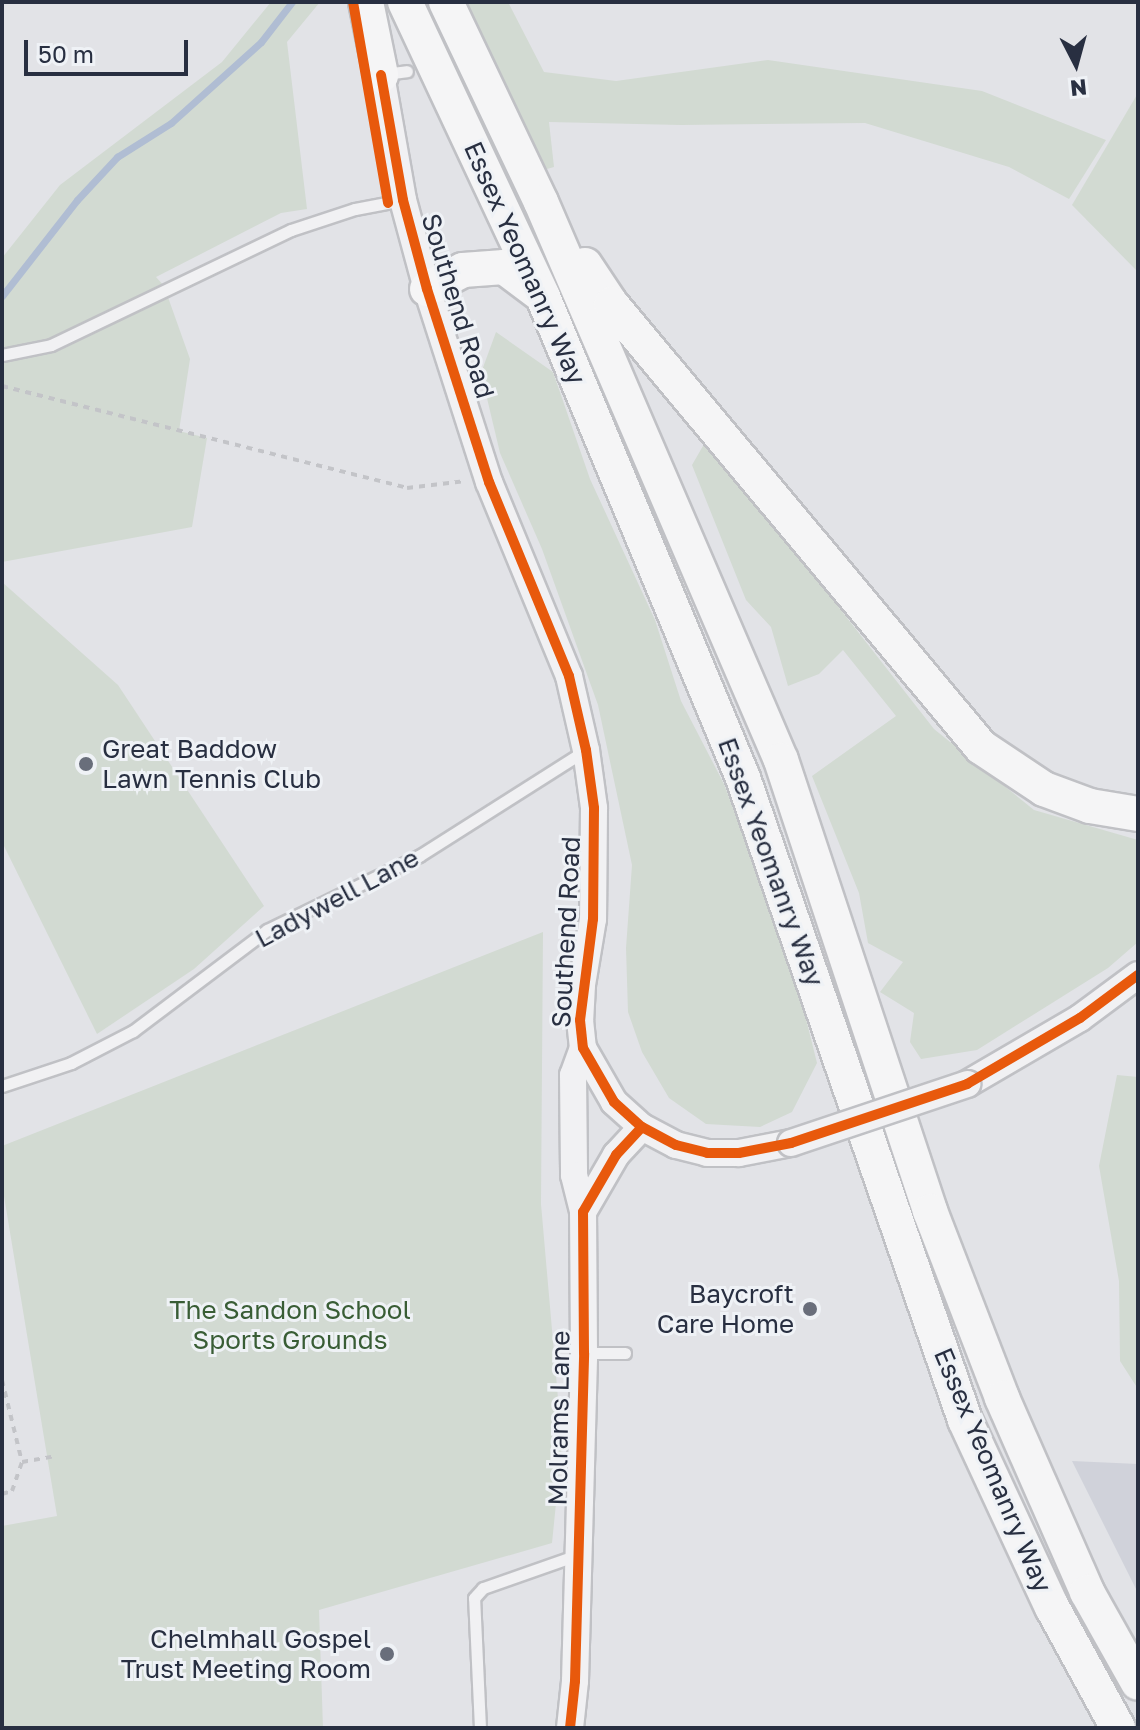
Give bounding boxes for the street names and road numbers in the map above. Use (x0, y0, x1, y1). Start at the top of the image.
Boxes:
street label: Essex Yeomanry Way (457, 137, 593, 389)
street label: Southend Road (415, 210, 501, 402)
street label: Essex Yeomanry Way (711, 733, 831, 991)
street label: Southend Road (545, 836, 587, 1028)
street label: Ladywell Lane (250, 842, 424, 954)
street label: Molrams Lane (542, 1330, 576, 1506)
street label: Essex Yeomanry Way (927, 1343, 1059, 1597)

